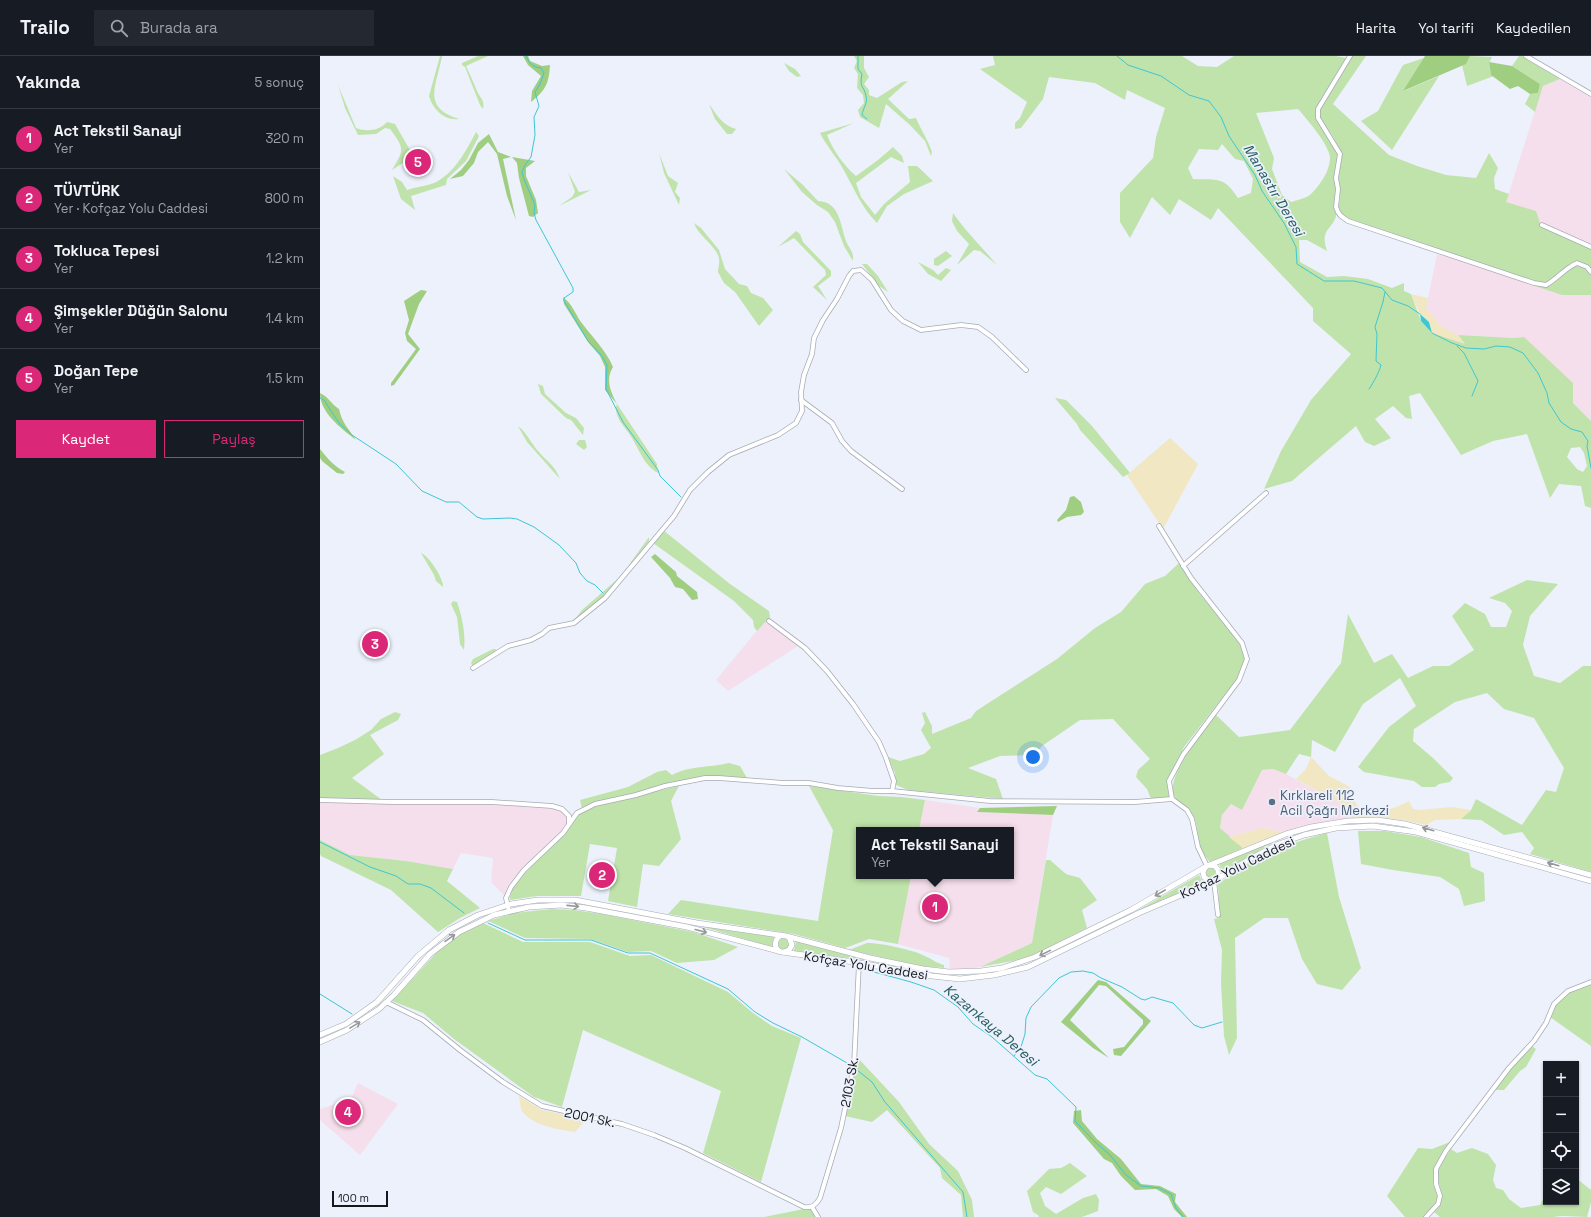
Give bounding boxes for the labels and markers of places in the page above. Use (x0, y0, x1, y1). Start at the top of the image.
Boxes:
pin: 5 (405, 147, 431, 177)
pin: 3 (362, 629, 388, 659)
place label: Kırklareli 112 Acil Çağrı Merkezi (1280, 787, 1389, 819)
marker: Kırklareli 112 Acil Çağrı Merkezi (1267, 797, 1277, 807)
pin: 2 (589, 860, 615, 890)
pin: 1 (922, 892, 948, 922)
pin: 4 (335, 1097, 361, 1127)

